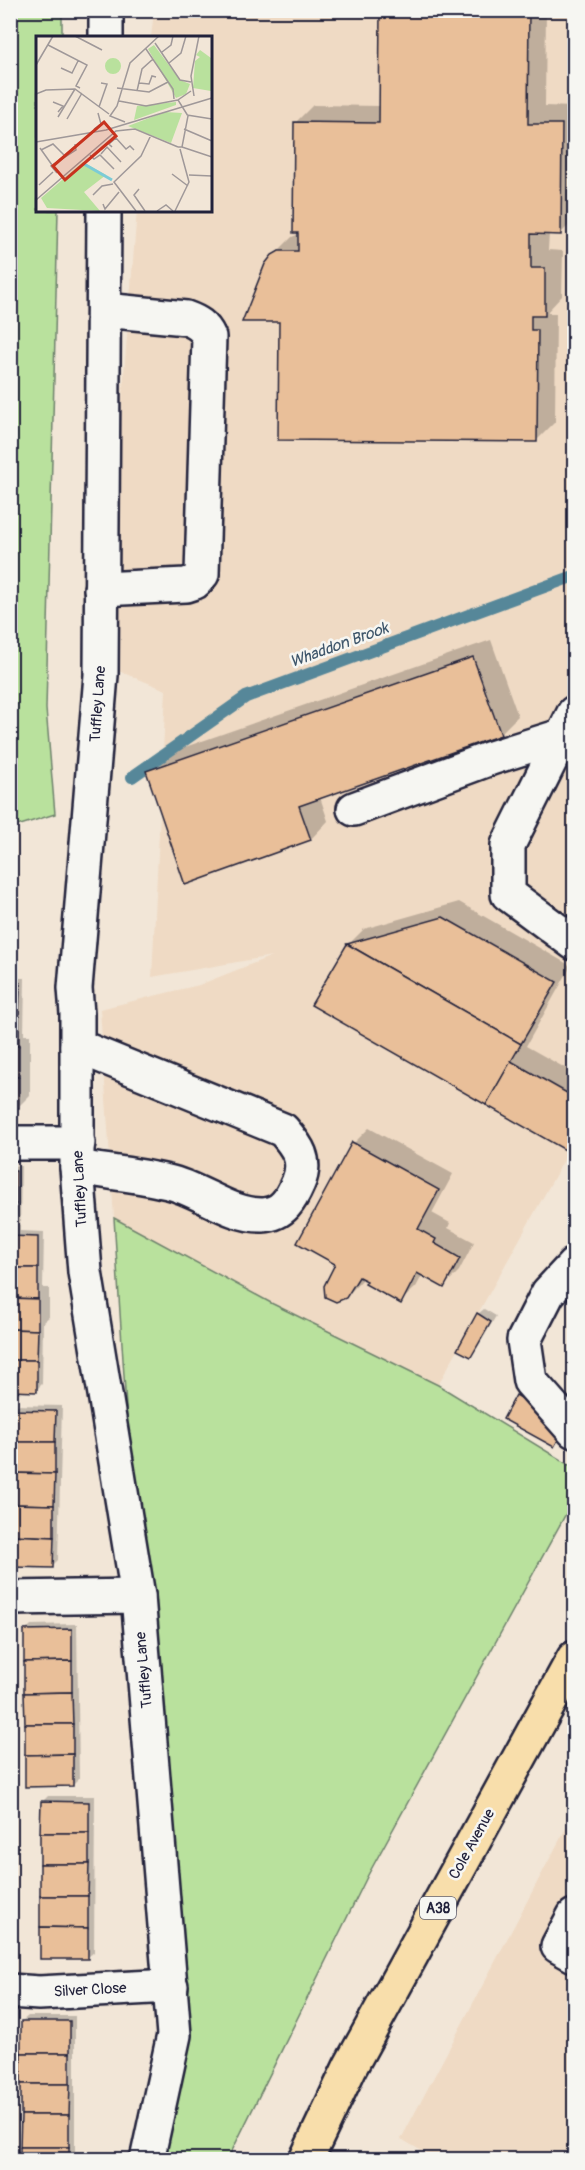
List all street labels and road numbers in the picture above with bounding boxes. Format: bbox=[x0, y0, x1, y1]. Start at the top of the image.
street label: Tuffley Lane bbox=[86, 664, 110, 743]
street label: Tuffley Lane bbox=[68, 1150, 91, 1228]
street label: Tuffley Lane bbox=[131, 1630, 157, 1709]
street label: Cole Avenue bbox=[445, 1805, 499, 1883]
road number: A38 bbox=[420, 1897, 456, 1919]
street label: Silver Close bbox=[53, 1979, 127, 2001]

